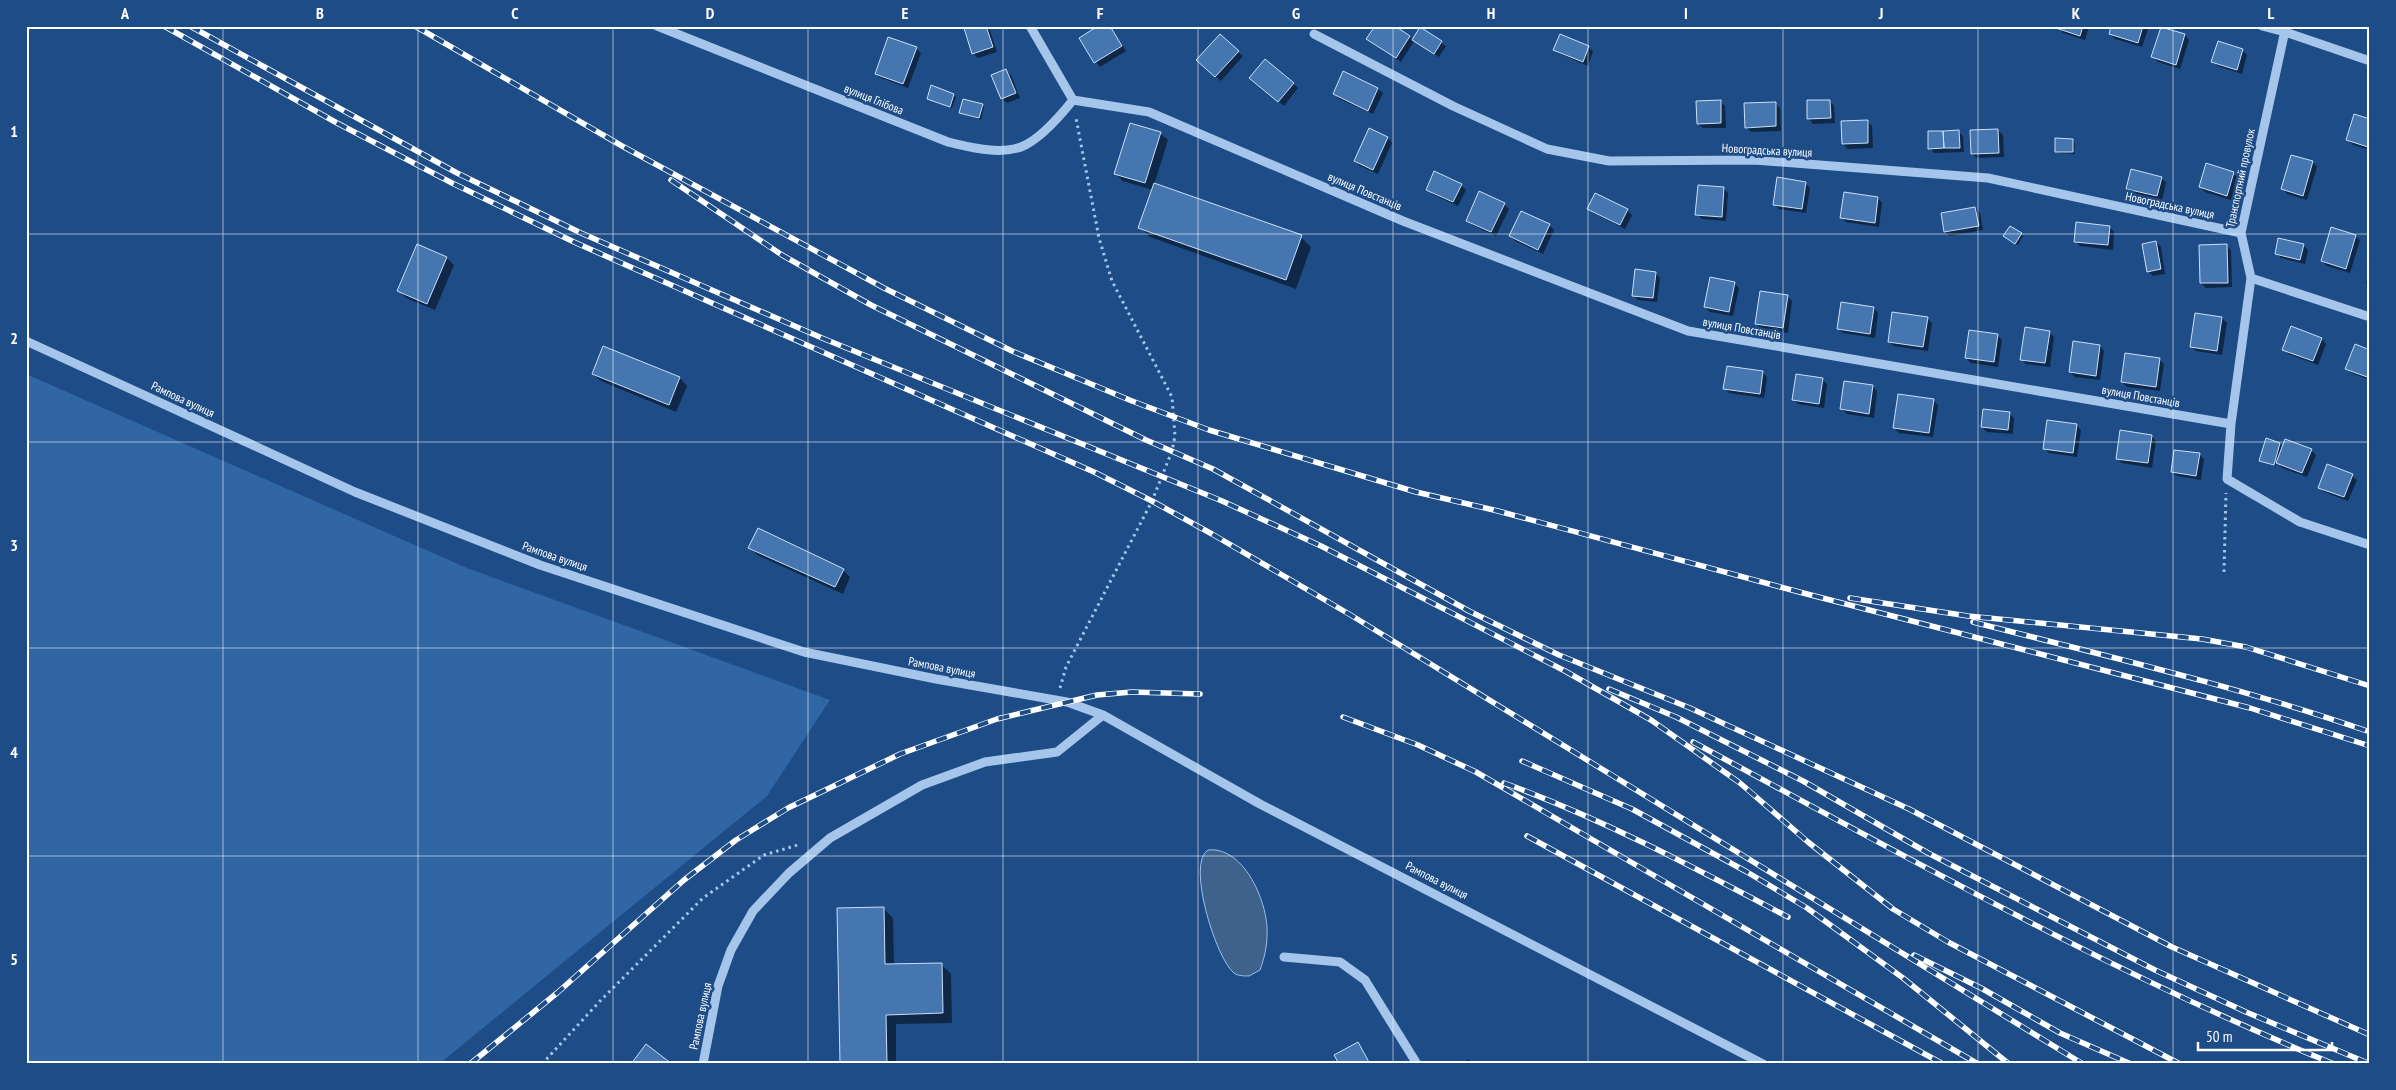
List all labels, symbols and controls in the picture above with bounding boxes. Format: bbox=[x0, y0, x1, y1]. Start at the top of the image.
text: A bbox=[120, 3, 130, 23]
text: B bbox=[316, 3, 324, 23]
text: C bbox=[511, 3, 519, 23]
text: D bbox=[706, 3, 715, 23]
text: E bbox=[902, 3, 909, 23]
text: F bbox=[1097, 3, 1104, 23]
text: G bbox=[1292, 3, 1300, 23]
text: H bbox=[1487, 3, 1495, 23]
text: I bbox=[1684, 3, 1688, 23]
text: J bbox=[1878, 3, 1883, 23]
text: K bbox=[2072, 3, 2081, 23]
text: L bbox=[2268, 3, 2275, 23]
street label: вулиця Глібова bbox=[842, 80, 906, 118]
text: 1 bbox=[10, 121, 18, 141]
street label: Транспортний провулок bbox=[2222, 127, 2258, 229]
street label: Новоградська вулиця bbox=[1721, 140, 1813, 160]
street label: вулиця Повстанців bbox=[1326, 169, 1404, 213]
street label: Новоградська вулиця bbox=[2124, 188, 2216, 222]
street label: вулиця Повстанців bbox=[1702, 314, 1782, 342]
text: 2 bbox=[10, 328, 18, 348]
street label: Рампова вулиця bbox=[149, 378, 217, 420]
street label: вулиця Повстанців bbox=[2101, 382, 2181, 410]
text: 3 bbox=[10, 535, 18, 555]
street label: Рампова вулиця bbox=[520, 538, 590, 574]
street label: Рампова вулиця bbox=[907, 653, 977, 681]
text: 4 bbox=[10, 742, 18, 762]
street label: Рампова вулиця bbox=[1403, 858, 1471, 902]
text: 5 bbox=[10, 949, 18, 969]
street label: Рампова вулиця bbox=[686, 981, 714, 1051]
scale bar bbox=[2198, 1020, 2332, 1052]
text: 50 m bbox=[2206, 1027, 2232, 1046]

